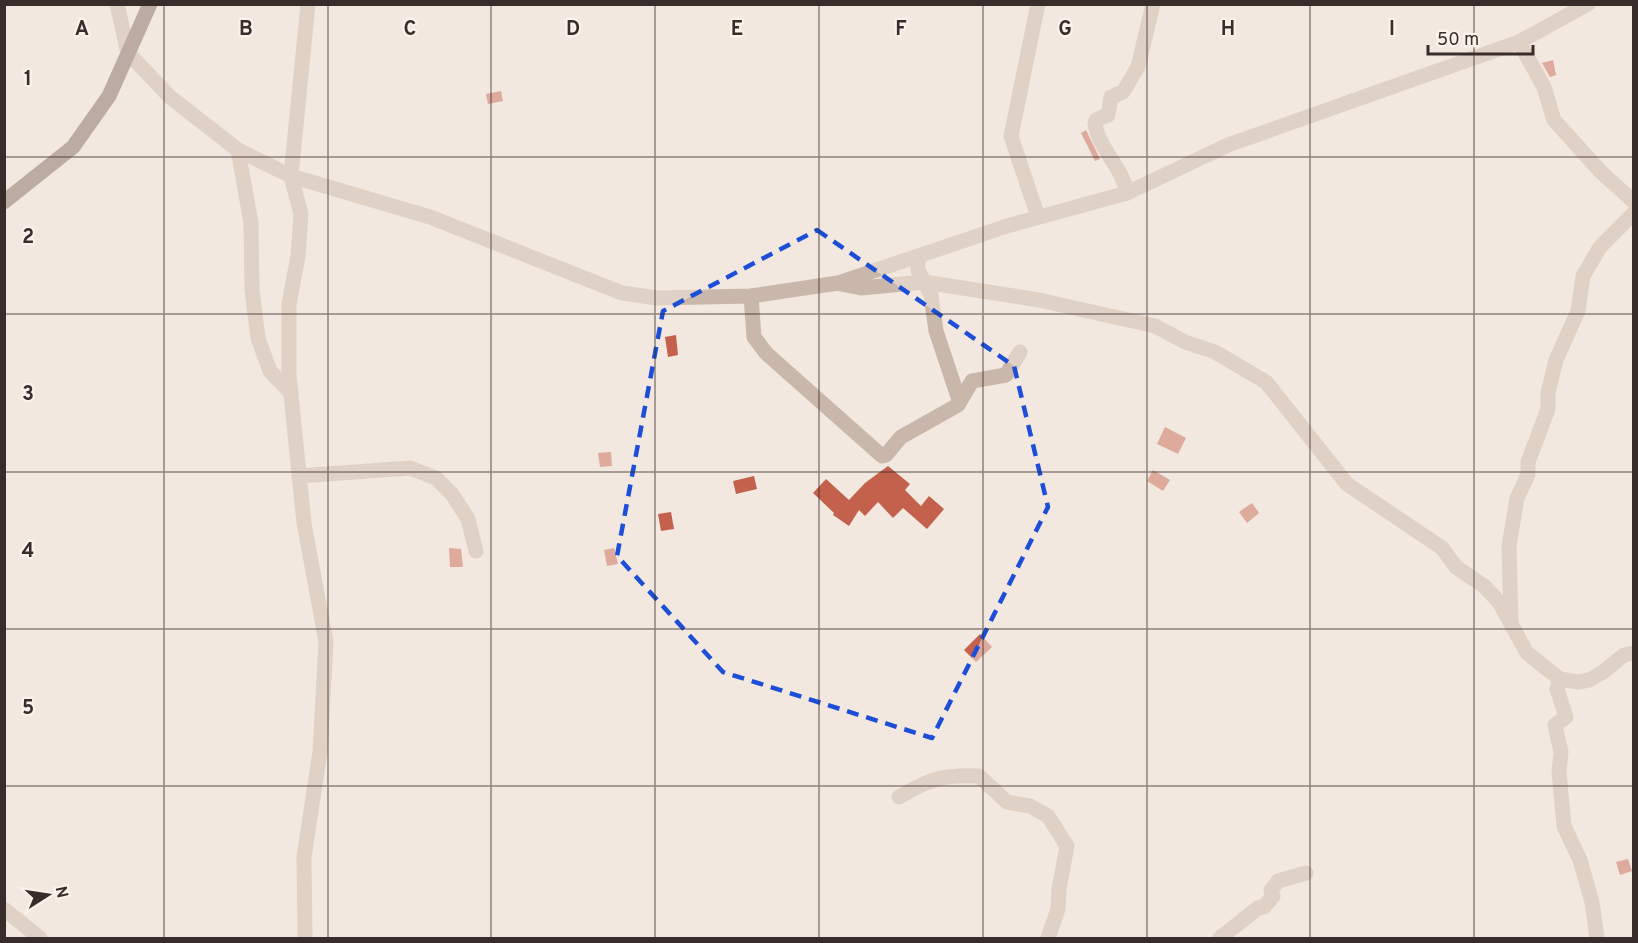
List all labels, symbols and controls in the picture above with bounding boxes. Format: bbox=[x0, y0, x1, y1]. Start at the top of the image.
text: A bbox=[75, 17, 89, 43]
text: B bbox=[239, 17, 253, 43]
text: C bbox=[404, 17, 416, 43]
text: D bbox=[566, 17, 580, 43]
text: E bbox=[731, 17, 743, 43]
text: F bbox=[895, 17, 907, 43]
text: G bbox=[1058, 17, 1072, 43]
text: H bbox=[1221, 17, 1235, 43]
text: I bbox=[1389, 17, 1395, 43]
scale bar bbox=[1428, 18, 1533, 56]
text: 50 m bbox=[1437, 29, 1479, 52]
text: 1 bbox=[24, 67, 32, 93]
text: 2 bbox=[22, 225, 34, 251]
text: 3 bbox=[22, 382, 34, 408]
text: 4 bbox=[22, 539, 34, 565]
text: 5 bbox=[22, 696, 34, 722]
north arrow bbox=[18, 865, 78, 925]
text: N bbox=[50, 885, 72, 900]

